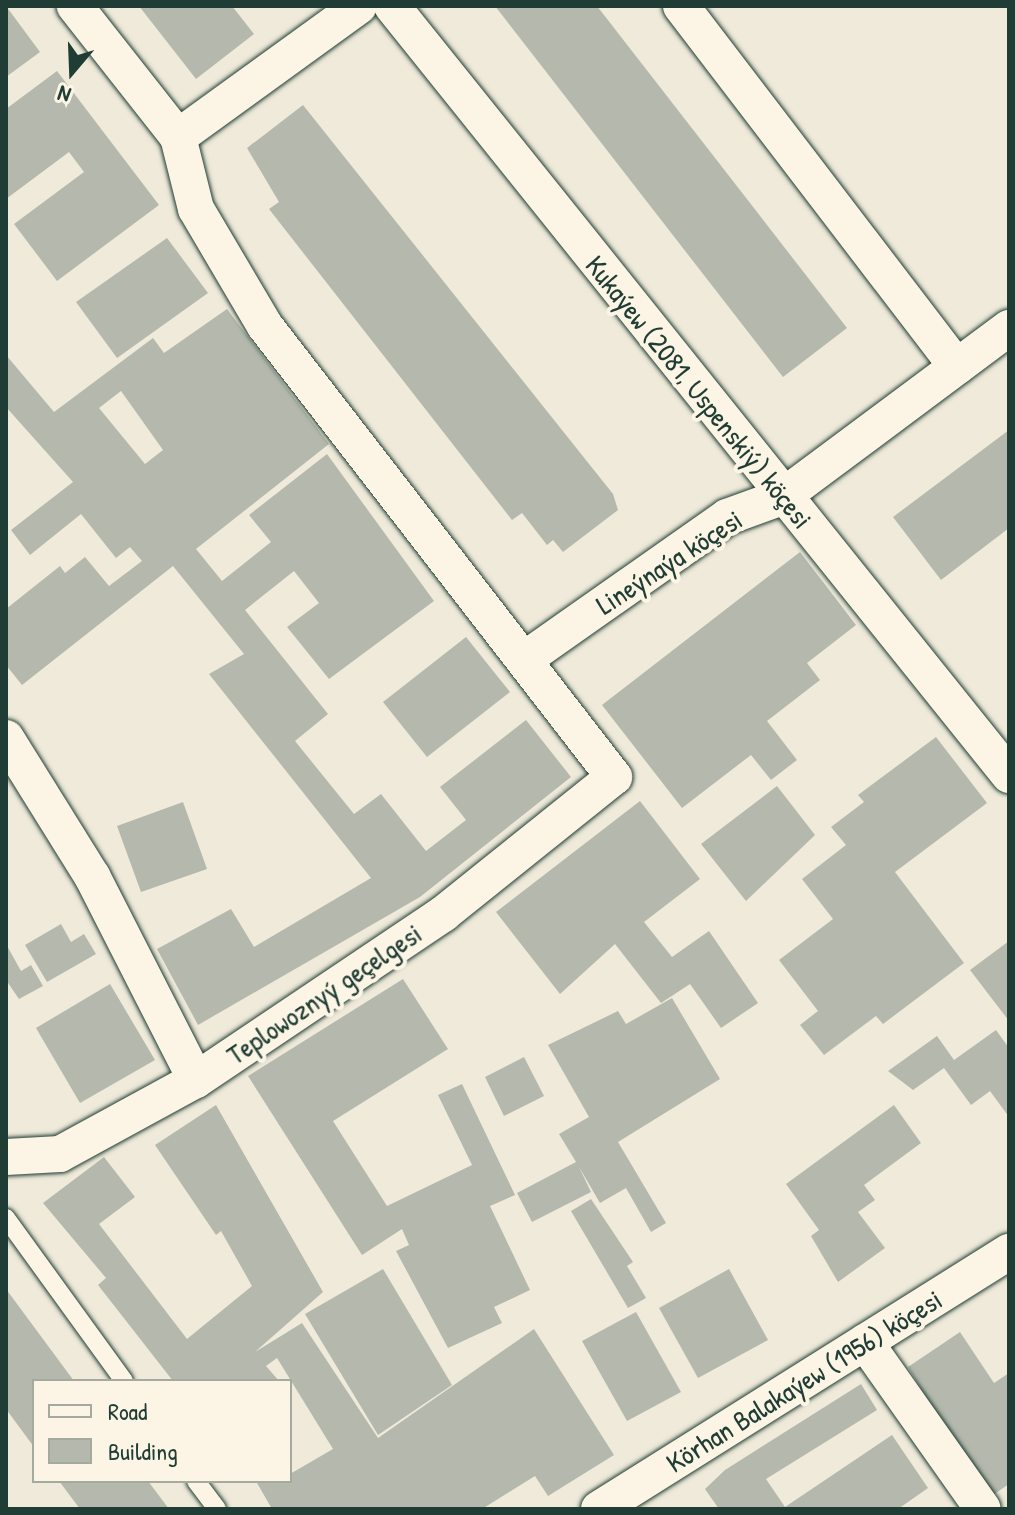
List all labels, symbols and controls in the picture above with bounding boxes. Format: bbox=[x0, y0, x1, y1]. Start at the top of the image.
north arrow bbox=[32, 32, 112, 112]
text: N bbox=[54, 79, 75, 111]
street label: Kukaýew (2081, Uspenskiý) köçesi bbox=[579, 249, 819, 535]
street label: Lineýnaýa köçesi bbox=[590, 502, 748, 622]
street label: Teplowoznyý geçelgesi bbox=[220, 916, 428, 1072]
street label: Körhan Balakaýew (1956) köçesi bbox=[660, 1282, 948, 1480]
legend bbox=[32, 1379, 292, 1483]
text: Road bbox=[108, 1395, 147, 1427]
text: Building bbox=[108, 1435, 178, 1467]

